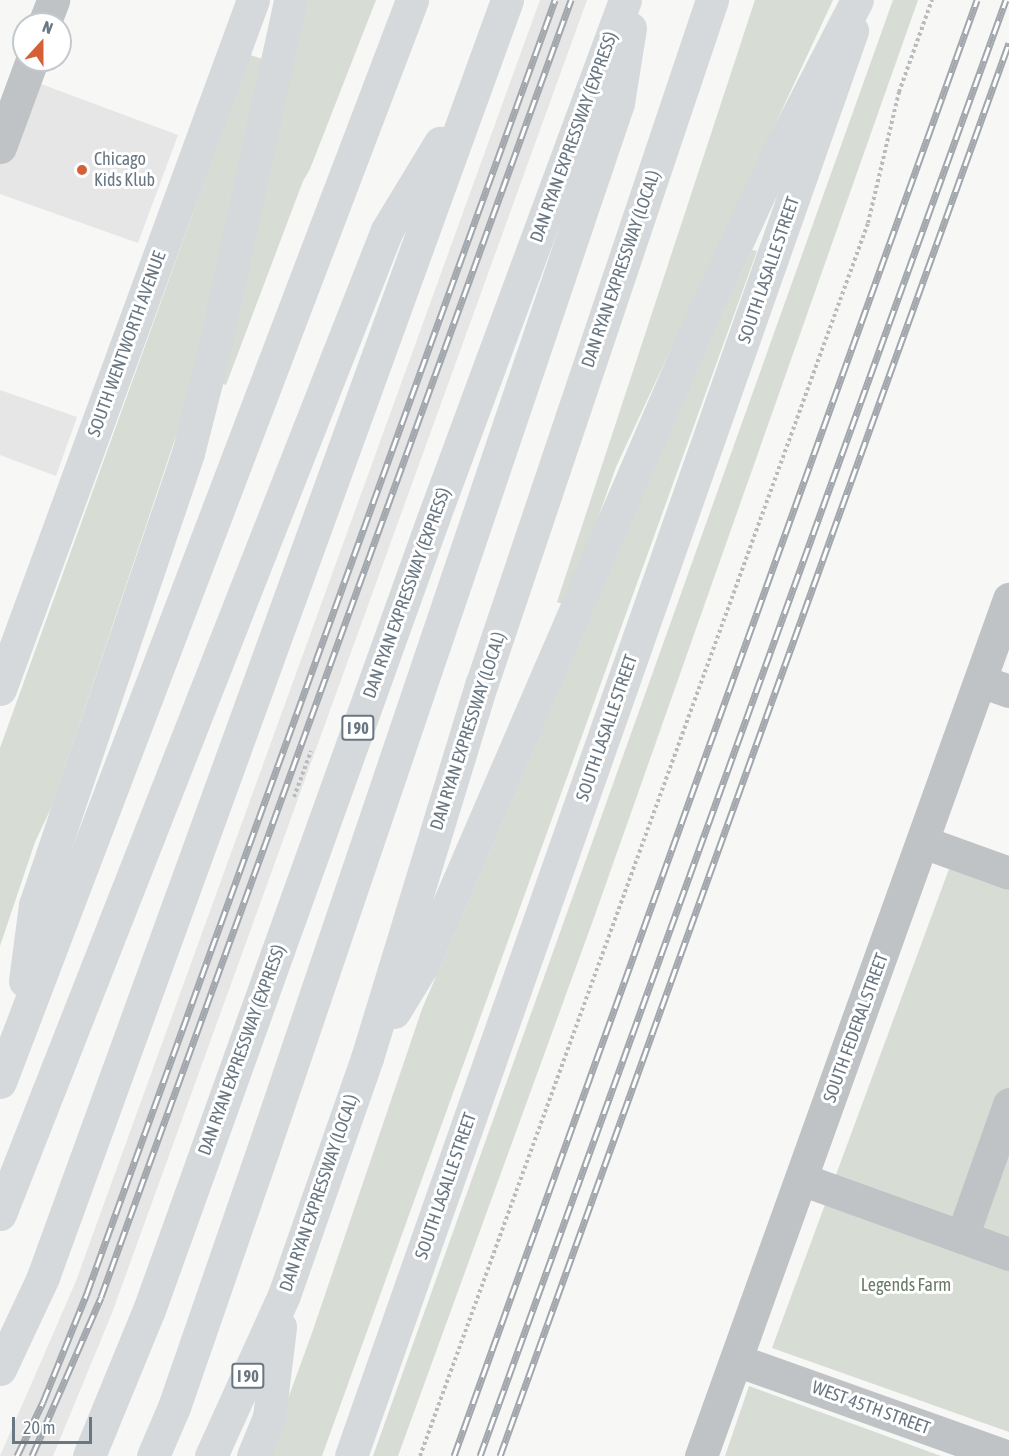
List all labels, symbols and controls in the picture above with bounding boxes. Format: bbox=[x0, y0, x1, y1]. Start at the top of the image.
north arrow bbox=[12, 12, 72, 72]
text: N bbox=[40, 17, 55, 37]
street label: DAN RYAN EXPRESSWAY (EXPRESS) bbox=[526, 29, 622, 245]
place label: Chicago Kids Klub bbox=[94, 149, 155, 192]
marker: Chicago Kids Klub bbox=[75, 163, 89, 177]
street label: DAN RYAN EXPRESSWAY (LOCAL) bbox=[577, 168, 665, 370]
street label: SOUTH LASALLE STREET bbox=[734, 194, 804, 346]
street label: SOUTH WENTWORTH AVENUE bbox=[83, 248, 171, 440]
street label: DAN RYAN EXPRESSWAY (EXPRESS) bbox=[359, 485, 455, 701]
street label: DAN RYAN EXPRESSWAY (LOCAL) bbox=[426, 629, 510, 833]
street label: SOUTH LASALLE STREET bbox=[572, 652, 642, 804]
road number: I 90 bbox=[340, 715, 376, 741]
street label: DAN RYAN EXPRESSWAY (EXPRESS) bbox=[194, 942, 290, 1158]
street label: SOUTH FEDERAL STREET bbox=[819, 950, 893, 1106]
street label: DAN RYAN EXPRESSWAY (LOCAL) bbox=[275, 1092, 363, 1294]
street label: SOUTH LASALLE STREET bbox=[411, 1110, 481, 1262]
park label: Legends Farm bbox=[861, 1274, 951, 1296]
road number: I 90 bbox=[230, 1363, 266, 1389]
street label: WEST 45TH STREET bbox=[809, 1377, 933, 1439]
scale bar bbox=[15, 1405, 94, 1443]
text: 20 m bbox=[23, 1417, 55, 1438]

